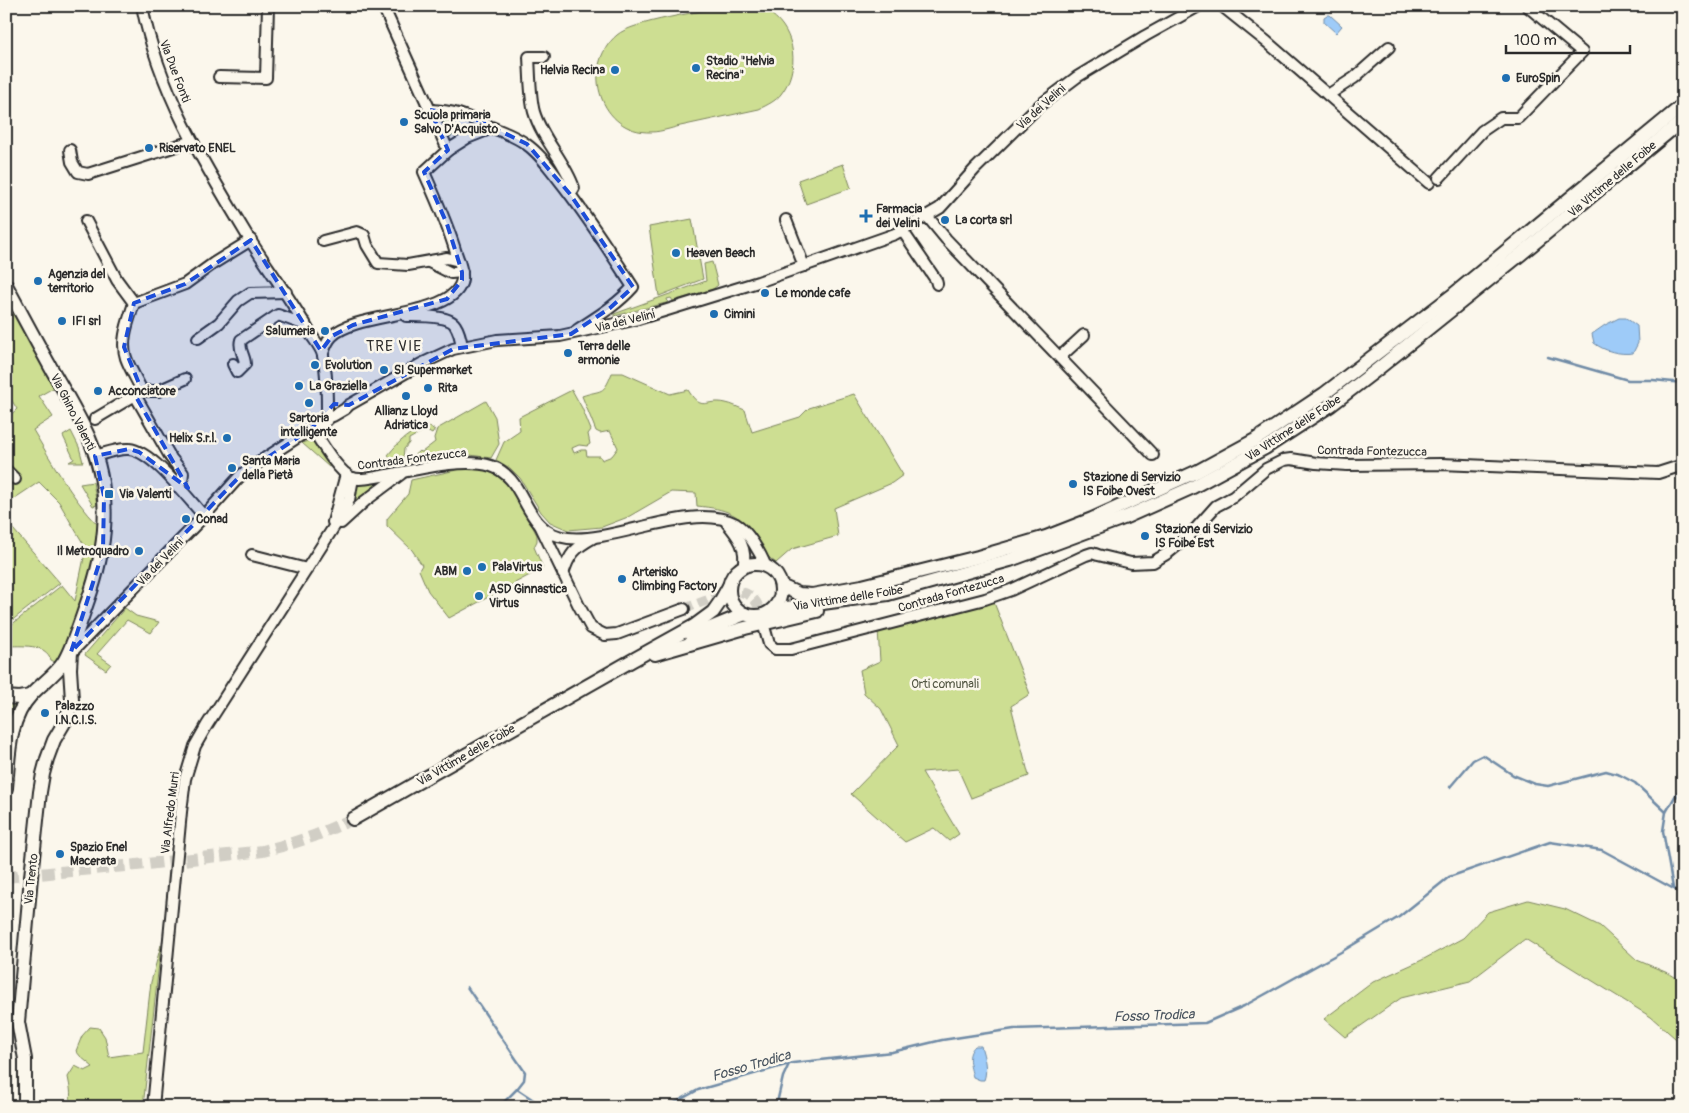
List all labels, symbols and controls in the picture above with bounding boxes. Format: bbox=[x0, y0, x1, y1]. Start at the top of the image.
scale bar bbox=[1506, 22, 1630, 54]
text: 100 m bbox=[1514, 31, 1557, 50]
street label: Via Due Fonti bbox=[156, 38, 193, 105]
place label: Stadio "Helvia Recina" bbox=[706, 54, 775, 83]
marker: Stadio "Helvia Recina" bbox=[690, 62, 702, 74]
place label: Helvia Recina bbox=[540, 63, 605, 78]
marker: Helvia Recina bbox=[609, 64, 621, 76]
place label: EuroSpin bbox=[1516, 71, 1560, 86]
marker: EuroSpin bbox=[1500, 72, 1512, 84]
street label: Via dei Velini bbox=[1014, 81, 1069, 133]
place label: Scuola primaria Salvo D'Acquisto bbox=[414, 108, 499, 137]
marker: Scuola primaria Salvo D'Acquisto bbox=[398, 116, 410, 128]
street label: Via Vittime delle Foibe bbox=[1565, 138, 1660, 221]
place label: Riservato ENEL bbox=[159, 141, 236, 156]
marker: Riservato ENEL bbox=[143, 142, 155, 154]
place label: Farmacia dei Velini bbox=[876, 202, 923, 231]
marker: Farmacia dei Velini bbox=[860, 210, 872, 222]
place label: La corta srl bbox=[955, 213, 1012, 228]
marker: La corta srl bbox=[939, 214, 951, 226]
place label: Heaven Beach bbox=[686, 246, 755, 261]
marker: Heaven Beach bbox=[670, 247, 682, 259]
place label: Agenzia del territorio bbox=[47, 267, 106, 296]
marker: Agenzia del territorio bbox=[32, 275, 44, 287]
place label: Le monde cafe bbox=[775, 286, 851, 301]
marker: Le monde cafe bbox=[759, 287, 771, 299]
street label: Via dei Velini bbox=[594, 307, 657, 336]
place label: Cimini bbox=[724, 307, 755, 322]
marker: Cimini bbox=[708, 308, 720, 320]
place label: IFI srl bbox=[72, 314, 101, 329]
marker: IFI srl bbox=[56, 315, 68, 327]
place label: Salumeria bbox=[265, 324, 315, 339]
marker: Salumeria bbox=[319, 325, 331, 337]
district label: TRE VIE bbox=[366, 337, 422, 356]
place label: Terra delle armonie bbox=[577, 339, 631, 368]
marker: Terra delle armonie bbox=[562, 347, 574, 359]
place label: Evolution bbox=[325, 358, 372, 373]
marker: Evolution bbox=[309, 359, 321, 371]
place label: SI Supermarket bbox=[394, 363, 473, 378]
marker: SI Supermarket bbox=[378, 364, 390, 376]
street label: Via Ghino Valenti bbox=[47, 371, 98, 453]
place label: La Graziella bbox=[309, 379, 368, 394]
marker: La Graziella bbox=[293, 380, 305, 392]
place label: Rita bbox=[438, 381, 458, 396]
marker: Rita bbox=[422, 382, 434, 394]
place label: Acconciatore bbox=[108, 384, 177, 399]
marker: Acconciatore bbox=[92, 385, 104, 397]
marker: Allianz Lloyd Adriatica bbox=[400, 390, 412, 402]
street label: Via Vittime delle Foibe bbox=[1243, 392, 1344, 465]
marker: Sartoria intelligente bbox=[303, 397, 315, 409]
place label: Allianz Lloyd Adriatica bbox=[374, 404, 438, 433]
place label: Sartoria intelligente bbox=[281, 411, 338, 440]
place label: Helix S.r.l. bbox=[169, 431, 217, 446]
marker: Helix S.r.l. bbox=[221, 432, 233, 444]
street label: Contrada Fontezucca bbox=[1317, 443, 1427, 460]
street label: Contrada Fontezucca bbox=[357, 445, 468, 474]
place label: Santa Maria della Pietà bbox=[242, 454, 301, 483]
marker: Santa Maria della Pietà bbox=[226, 462, 238, 474]
place label: Stazione di Servizio IS Foibe Ovest bbox=[1083, 470, 1181, 499]
marker: Stazione di Servizio IS Foibe Ovest bbox=[1067, 478, 1079, 490]
place label: Via Valenti bbox=[119, 487, 171, 502]
marker: Via Valenti bbox=[103, 488, 115, 500]
place label: Conad bbox=[196, 512, 228, 527]
marker: Conad bbox=[180, 513, 192, 525]
place label: Stazione di Servizio IS Foibe Est bbox=[1155, 522, 1253, 551]
marker: Stazione di Servizio IS Foibe Est bbox=[1139, 530, 1151, 542]
street label: Via dei Velini bbox=[134, 535, 187, 590]
place label: Il Metroquadro bbox=[57, 544, 130, 559]
marker: Il Metroquadro bbox=[133, 545, 145, 557]
place label: PalaVirtus bbox=[492, 560, 543, 575]
marker: PalaVirtus bbox=[476, 561, 488, 573]
place label: ABM bbox=[434, 564, 457, 579]
marker: ABM bbox=[461, 565, 473, 577]
place label: Arterisko Climbing Factory bbox=[632, 565, 718, 594]
street label: Contrada Fontezucca bbox=[896, 571, 1006, 616]
marker: Arterisko Climbing Factory bbox=[616, 573, 628, 585]
place label: ASD Ginnastica Virtus bbox=[489, 582, 567, 611]
street label: Via Vittime delle Foibe bbox=[792, 582, 904, 615]
marker: ASD Ginnastica Virtus bbox=[473, 590, 485, 602]
park label: Orti comunali bbox=[911, 677, 979, 692]
place label: Palazzo I.N.C.I.S. bbox=[55, 699, 97, 728]
marker: Palazzo I.N.C.I.S. bbox=[39, 707, 51, 719]
street label: Via Vittime delle Foibe bbox=[415, 721, 518, 790]
street label: Via Alfredo Murri bbox=[158, 771, 183, 855]
place label: Spazio Enel Macerata bbox=[70, 840, 128, 869]
marker: Spazio Enel Macerata bbox=[54, 848, 66, 860]
street label: Via Trento bbox=[21, 852, 42, 905]
water label: Fosso Trodica bbox=[1113, 1006, 1196, 1025]
water label: Fosso Trodica bbox=[710, 1046, 794, 1085]

